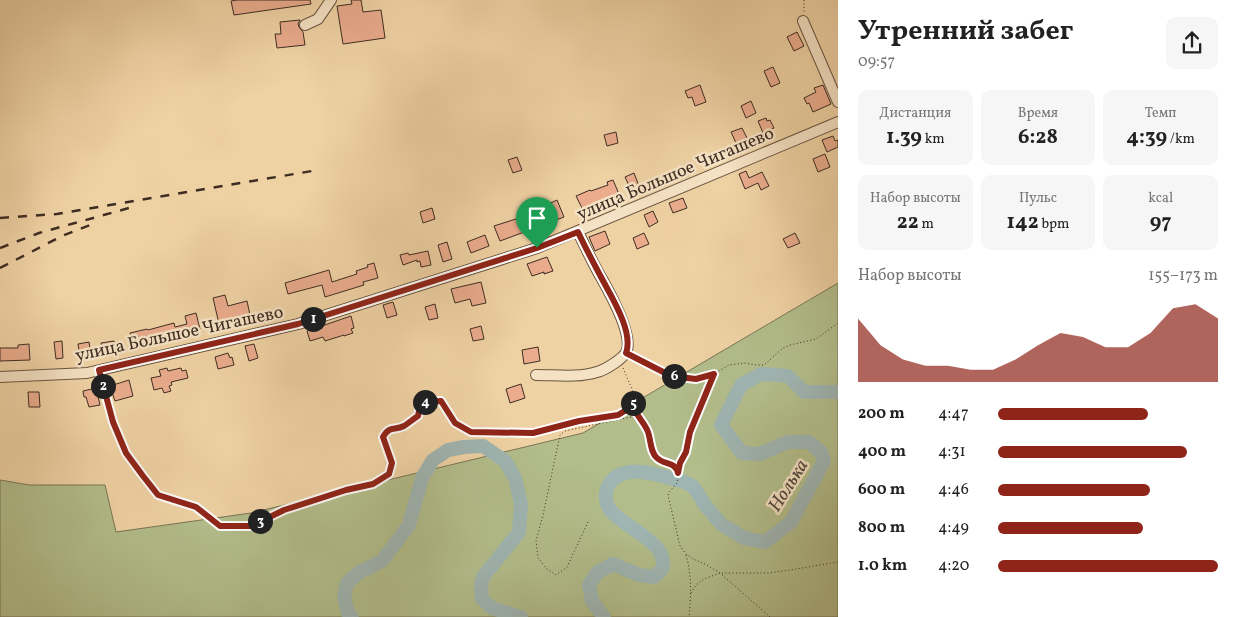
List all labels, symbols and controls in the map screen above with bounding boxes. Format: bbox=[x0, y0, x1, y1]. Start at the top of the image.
text: Утренний забег bbox=[858, 12, 1073, 51]
button: share bbox=[1166, 17, 1218, 69]
text: 09:57 bbox=[858, 51, 895, 73]
text: Дистанция bbox=[879, 104, 951, 123]
text: Время bbox=[1018, 104, 1058, 123]
text: Темп bbox=[1145, 104, 1176, 123]
street label: улица Большое Чигашево bbox=[573, 121, 778, 227]
text: 1.39 bbox=[886, 123, 922, 152]
text: 6:28 bbox=[1018, 123, 1058, 152]
text: 4:39 bbox=[1126, 123, 1167, 152]
text: km bbox=[922, 130, 945, 149]
text: /km bbox=[1167, 130, 1195, 149]
text: Набор высоты bbox=[870, 189, 961, 208]
text: Пульс bbox=[1019, 189, 1057, 208]
text: kcal bbox=[1148, 189, 1173, 208]
pin bbox=[516, 197, 558, 248]
icon: arrive bbox=[523, 204, 551, 232]
text: 22 bbox=[897, 208, 919, 237]
text: 142 bbox=[1007, 208, 1039, 237]
text: 97 bbox=[1150, 208, 1171, 237]
text: m bbox=[919, 215, 934, 234]
text: bpm bbox=[1039, 215, 1069, 234]
text: Набор высоты bbox=[858, 265, 962, 287]
text: 155–173 m bbox=[1148, 265, 1218, 287]
street label: улица Большое Чигашево bbox=[73, 300, 286, 369]
pin: 1 bbox=[300, 306, 326, 332]
text: 1 bbox=[311, 310, 316, 329]
pin: 6 bbox=[662, 364, 686, 388]
text: 6 bbox=[671, 367, 678, 386]
pin: 2 bbox=[90, 374, 116, 398]
text: 2 bbox=[100, 377, 107, 396]
pin: 4 bbox=[412, 390, 438, 414]
pin: 5 bbox=[620, 390, 646, 416]
text: 4 bbox=[421, 393, 430, 412]
text: 5 bbox=[630, 394, 637, 413]
text: 200 m bbox=[858, 403, 905, 425]
text: 4:47 bbox=[938, 403, 969, 425]
text: 400 m bbox=[858, 441, 906, 463]
text: 4:31 bbox=[938, 441, 966, 463]
water label: Нолька bbox=[762, 455, 815, 517]
text: 600 m bbox=[858, 479, 905, 501]
text: 4:46 bbox=[938, 479, 969, 501]
pin: 3 bbox=[248, 508, 272, 534]
text: 3 bbox=[257, 512, 264, 531]
text: 800 m bbox=[858, 517, 905, 539]
text: 4:49 bbox=[938, 517, 969, 539]
text: 1.0 km bbox=[858, 555, 907, 577]
text: 4:20 bbox=[938, 555, 969, 577]

